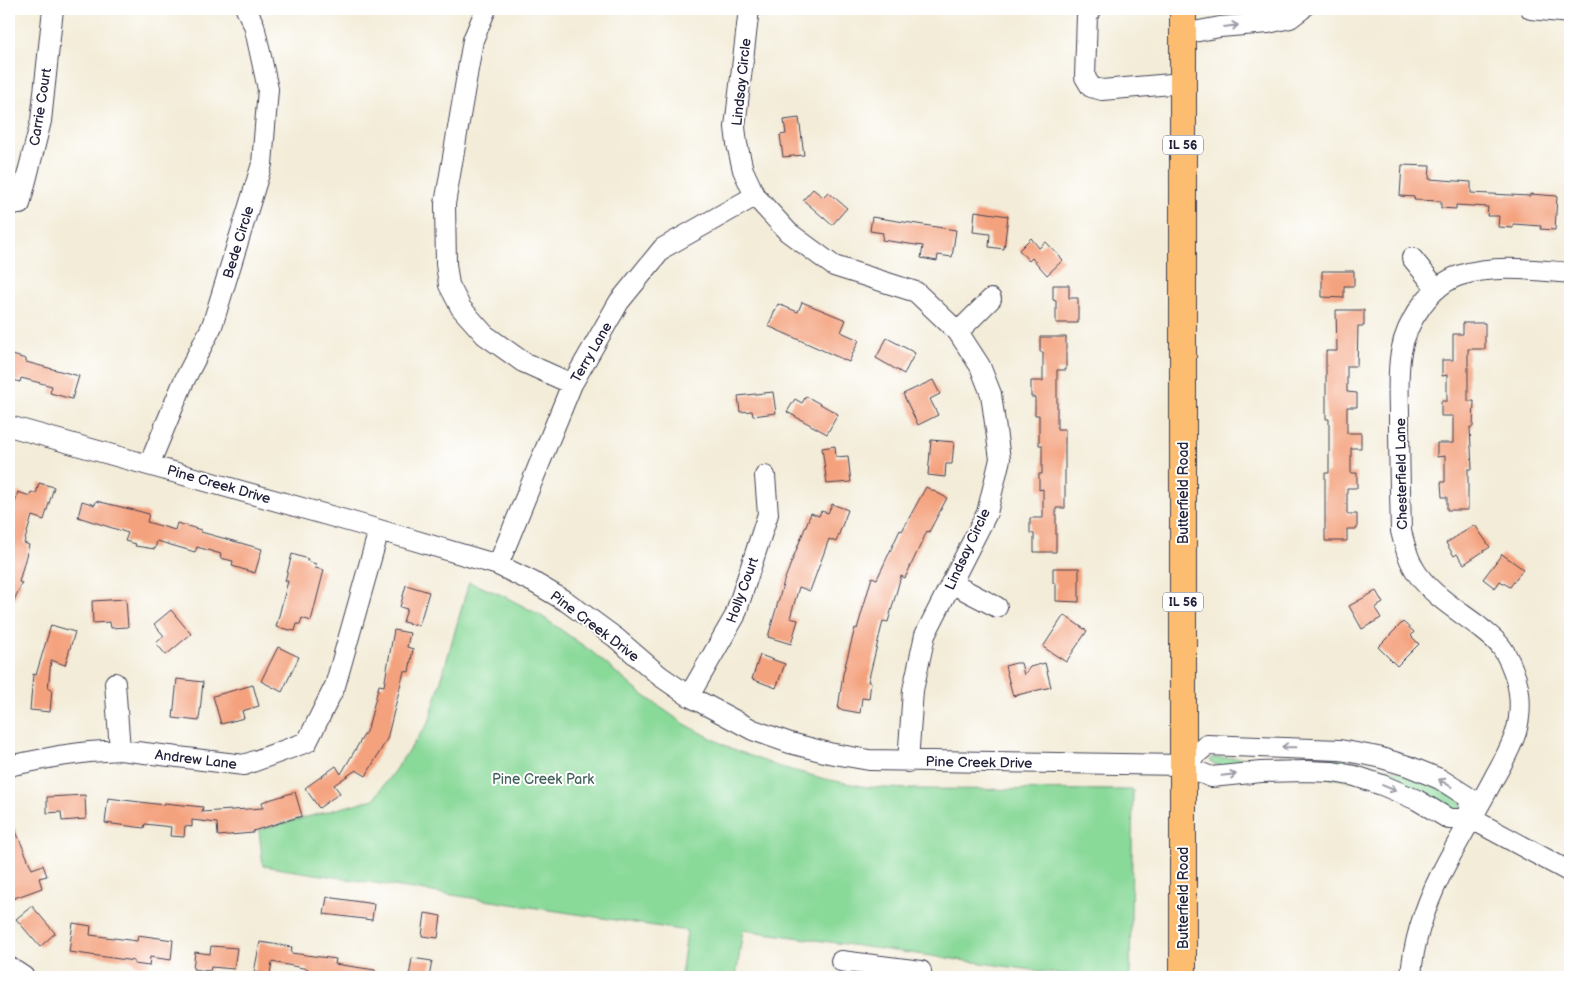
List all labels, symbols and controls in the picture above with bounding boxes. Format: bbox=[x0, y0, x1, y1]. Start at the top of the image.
one-way arrow bbox=[1223, 21, 1239, 31]
street label: Lindsay Circle bbox=[728, 37, 755, 127]
street label: Carrie Court bbox=[26, 66, 55, 147]
road number: IL 56 bbox=[1163, 136, 1203, 154]
street label: Bede Circle bbox=[219, 204, 258, 280]
street label: Terry Lane bbox=[567, 319, 616, 386]
street label: Chesterfield Lane bbox=[1392, 418, 1411, 530]
street label: Butterfield Road bbox=[1175, 442, 1192, 544]
street label: Pine Creek Drive bbox=[165, 462, 273, 507]
street label: Lindsay Circle bbox=[941, 506, 994, 593]
street label: Holly Court bbox=[723, 554, 762, 625]
street label: Pine Creek Drive bbox=[547, 587, 643, 665]
road number: IL 56 bbox=[1163, 592, 1203, 612]
one-way arrow bbox=[1281, 742, 1297, 752]
street label: Andrew Lane bbox=[154, 746, 238, 773]
street label: Pine Creek Drive bbox=[925, 753, 1033, 772]
park label: Pine Creek Park bbox=[492, 771, 594, 788]
one-way arrow bbox=[1221, 771, 1237, 780]
one-way arrow bbox=[1439, 777, 1453, 787]
one-way arrow bbox=[1381, 784, 1396, 794]
street label: Butterfield Road bbox=[1175, 847, 1192, 949]

